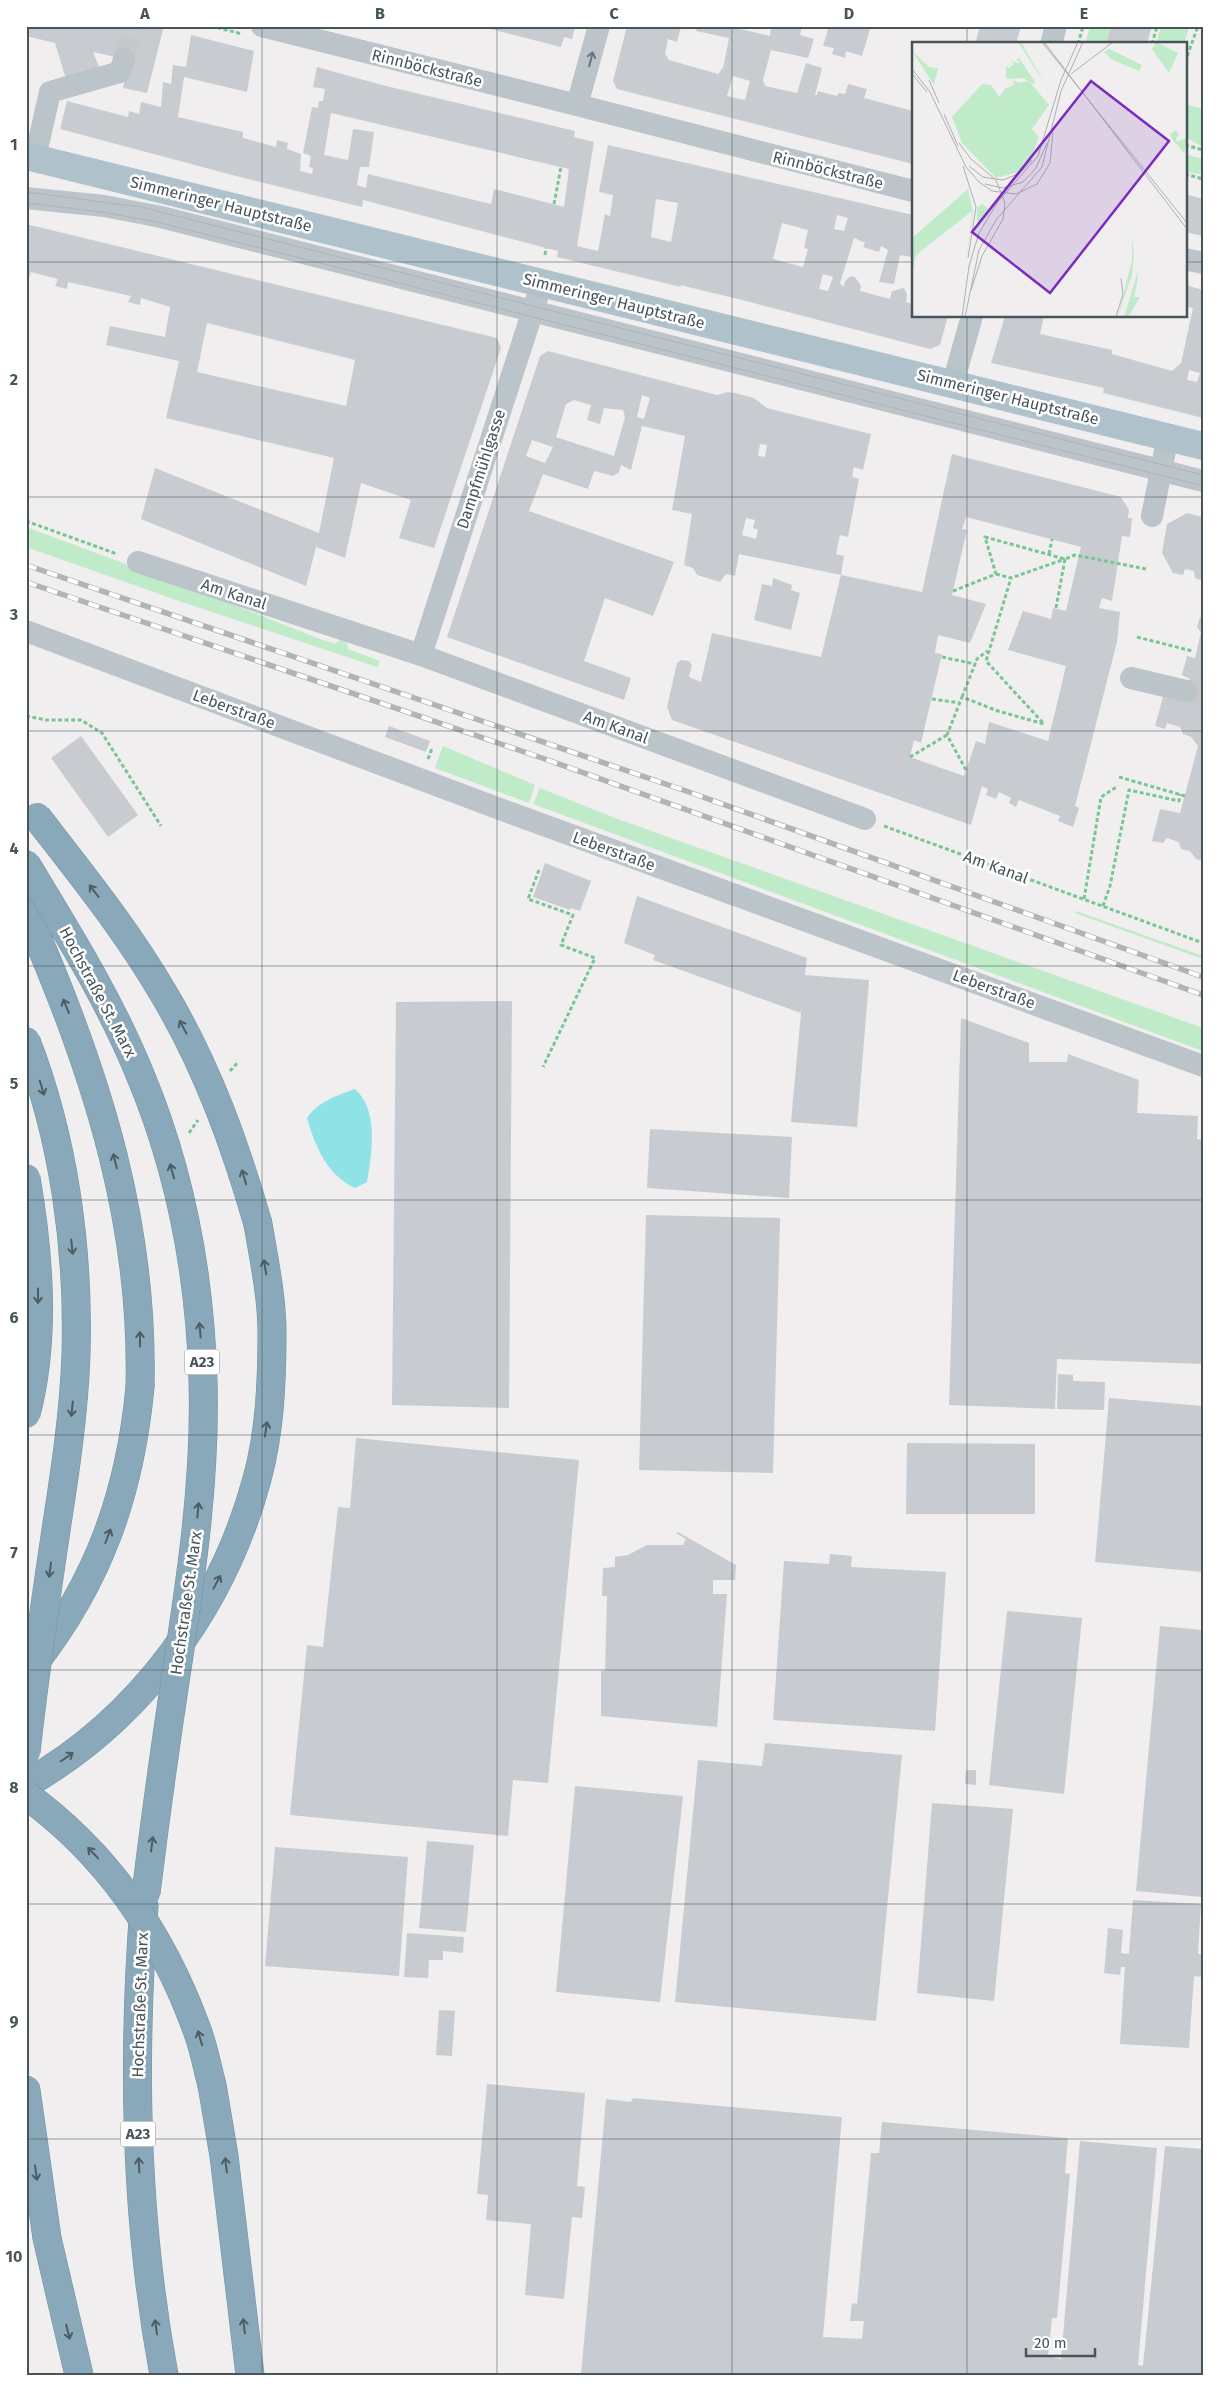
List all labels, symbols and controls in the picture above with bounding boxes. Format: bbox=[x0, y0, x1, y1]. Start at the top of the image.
text: A bbox=[139, 4, 150, 23]
text: B bbox=[375, 4, 385, 23]
text: C bbox=[609, 4, 619, 23]
text: D bbox=[844, 4, 854, 23]
text: E bbox=[1080, 4, 1088, 23]
inset map bbox=[912, 42, 1186, 318]
street label: Rinnböckstraße bbox=[370, 45, 484, 91]
one-way arrow bbox=[586, 51, 596, 67]
text: 1 bbox=[10, 135, 18, 154]
street label: Rinnböckstraße bbox=[771, 147, 885, 193]
street label: Simmeringer Hauptstraße bbox=[128, 172, 314, 236]
street label: Simmeringer Hauptstraße bbox=[521, 269, 707, 333]
street label: Simmeringer Hauptstraße bbox=[915, 365, 1101, 429]
text: 2 bbox=[10, 370, 18, 389]
street label: Dampfmühlgasse bbox=[453, 407, 509, 531]
street label: Am Kanal bbox=[199, 574, 269, 614]
text: 3 bbox=[9, 605, 18, 624]
street label: Leberstraße bbox=[190, 685, 278, 733]
street label: Am Kanal bbox=[581, 706, 651, 748]
street label: Leberstraße bbox=[570, 827, 658, 875]
text: 4 bbox=[9, 839, 19, 858]
street label: Am Kanal bbox=[961, 846, 1031, 888]
one-way arrow bbox=[89, 885, 100, 898]
street label: Hochstraße St. Marx bbox=[56, 924, 141, 1061]
street label: Leberstraße bbox=[950, 965, 1038, 1013]
one-way arrow bbox=[60, 999, 70, 1014]
one-way arrow bbox=[177, 1021, 187, 1035]
text: 5 bbox=[10, 1074, 19, 1093]
one-way arrow bbox=[37, 1079, 47, 1095]
one-way arrow bbox=[110, 1153, 119, 1169]
one-way arrow bbox=[167, 1163, 177, 1179]
one-way arrow bbox=[239, 1170, 249, 1186]
one-way arrow bbox=[67, 1239, 77, 1255]
one-way arrow bbox=[259, 1259, 269, 1275]
one-way arrow bbox=[33, 1288, 43, 1304]
text: 6 bbox=[9, 1308, 19, 1327]
one-way arrow bbox=[195, 1323, 205, 1339]
one-way arrow bbox=[136, 1331, 145, 1347]
road number: A23 bbox=[184, 1350, 220, 1374]
one-way arrow bbox=[67, 1401, 77, 1417]
one-way arrow bbox=[262, 1421, 272, 1437]
one-way arrow bbox=[193, 1502, 202, 1518]
one-way arrow bbox=[104, 1528, 113, 1544]
street label: Hochstraße St. Marx bbox=[167, 1530, 206, 1676]
text: 7 bbox=[10, 1543, 18, 1562]
one-way arrow bbox=[45, 1562, 55, 1578]
one-way arrow bbox=[212, 1576, 222, 1590]
one-way arrow bbox=[60, 1752, 73, 1763]
text: 8 bbox=[9, 1778, 19, 1797]
one-way arrow bbox=[147, 1837, 157, 1853]
one-way arrow bbox=[87, 1847, 99, 1860]
street label: Hochstraße St. Marx bbox=[128, 1932, 152, 2078]
text: 9 bbox=[10, 2012, 19, 2031]
one-way arrow bbox=[194, 2031, 204, 2047]
road number: A23 bbox=[120, 2122, 156, 2146]
one-way arrow bbox=[135, 2157, 144, 2173]
one-way arrow bbox=[221, 2157, 231, 2173]
one-way arrow bbox=[32, 2164, 42, 2180]
text: 10 bbox=[6, 2247, 22, 2266]
one-way arrow bbox=[151, 2319, 161, 2335]
one-way arrow bbox=[239, 2319, 249, 2335]
one-way arrow bbox=[64, 2324, 73, 2340]
scale bar bbox=[1026, 2326, 1095, 2358]
text: 20 m bbox=[1034, 2334, 1067, 2352]

